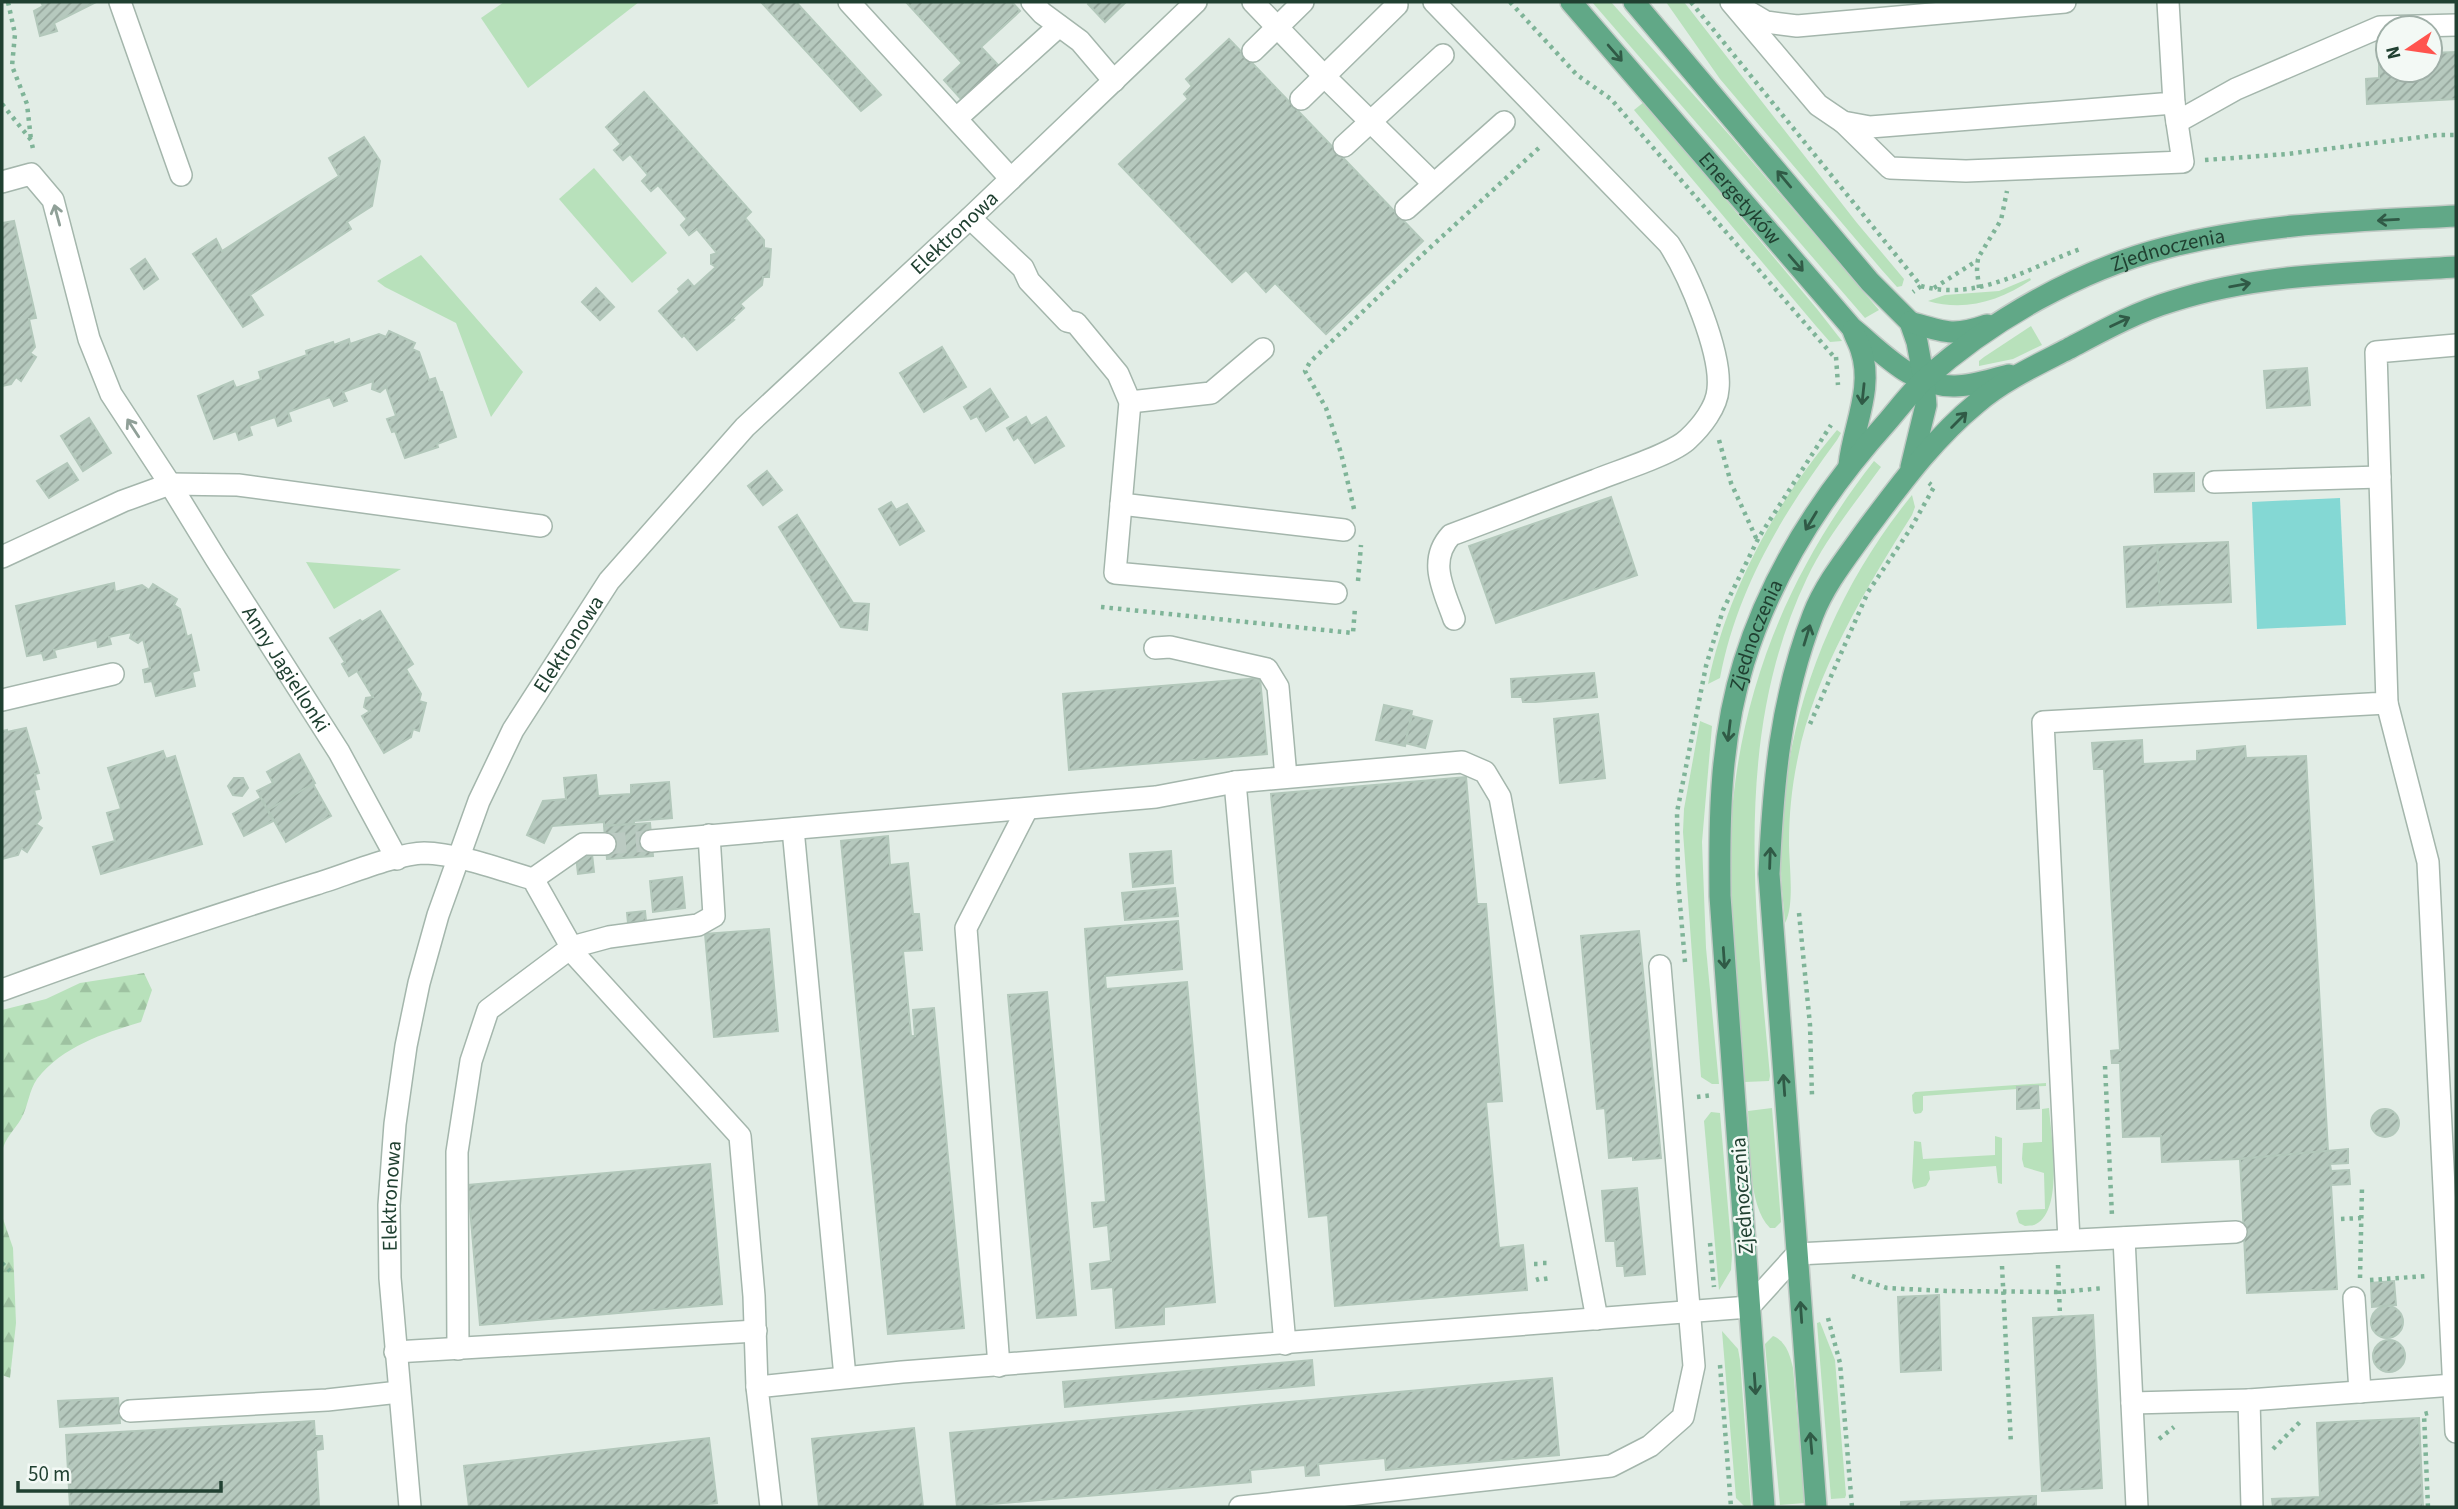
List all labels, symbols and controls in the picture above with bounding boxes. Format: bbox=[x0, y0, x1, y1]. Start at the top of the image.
north arrow bbox=[2374, 14, 2444, 84]
text: N bbox=[2379, 43, 2408, 62]
one-way arrow bbox=[1607, 44, 1623, 62]
street label: Energetyków bbox=[1692, 145, 1789, 251]
one-way arrow bbox=[1776, 170, 1792, 188]
street label: Elektronowa bbox=[904, 184, 1005, 281]
one-way arrow bbox=[50, 204, 63, 227]
one-way arrow bbox=[2377, 213, 2400, 226]
street label: Zjednoczenia bbox=[2106, 220, 2227, 279]
one-way arrow bbox=[1788, 253, 1804, 271]
one-way arrow bbox=[2228, 278, 2251, 291]
one-way arrow bbox=[2109, 315, 2130, 328]
one-way arrow bbox=[1856, 382, 1869, 405]
one-way arrow bbox=[1951, 412, 1968, 429]
one-way arrow bbox=[125, 418, 139, 438]
one-way arrow bbox=[1803, 510, 1817, 530]
street label: Zjednoczenia bbox=[1722, 574, 1790, 694]
street label: Elektronowa bbox=[526, 589, 611, 699]
street label: Anny Jagiellonki bbox=[235, 600, 338, 738]
one-way arrow bbox=[1802, 624, 1815, 646]
one-way arrow bbox=[1722, 719, 1735, 742]
one-way arrow bbox=[1763, 847, 1776, 870]
one-way arrow bbox=[1718, 946, 1731, 969]
one-way arrow bbox=[1777, 1074, 1790, 1097]
street label: Zjednoczenia bbox=[1723, 1136, 1761, 1256]
street label: Elektronowa bbox=[374, 1140, 409, 1251]
one-way arrow bbox=[1794, 1301, 1807, 1323]
one-way arrow bbox=[1749, 1372, 1762, 1395]
one-way arrow bbox=[1804, 1433, 1817, 1455]
scale bar bbox=[18, 1450, 220, 1494]
text: 50 m bbox=[28, 1459, 70, 1489]

